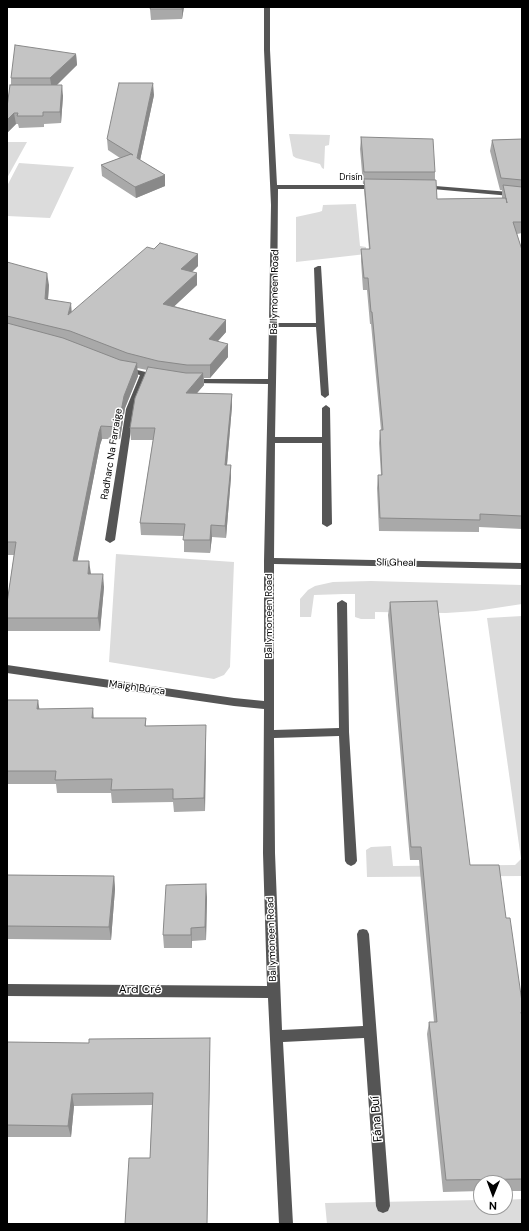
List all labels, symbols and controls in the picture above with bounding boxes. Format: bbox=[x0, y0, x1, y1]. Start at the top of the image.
street label: Drisín bbox=[339, 173, 363, 183]
street label: Ballymoneen Road bbox=[268, 249, 282, 335]
street label: Radharc Na Farraige bbox=[99, 407, 125, 501]
street label: Slí Gheal bbox=[376, 557, 416, 569]
street label: Ballymoneen Road bbox=[263, 573, 275, 659]
street label: Maigh Búrca bbox=[108, 678, 166, 698]
street label: Ballymoneen Road bbox=[265, 896, 279, 982]
street label: Ard Cré bbox=[119, 983, 161, 997]
street label: Fána Buí bbox=[368, 1096, 386, 1142]
north arrow bbox=[473, 1175, 513, 1215]
text: N bbox=[489, 1199, 497, 1213]

